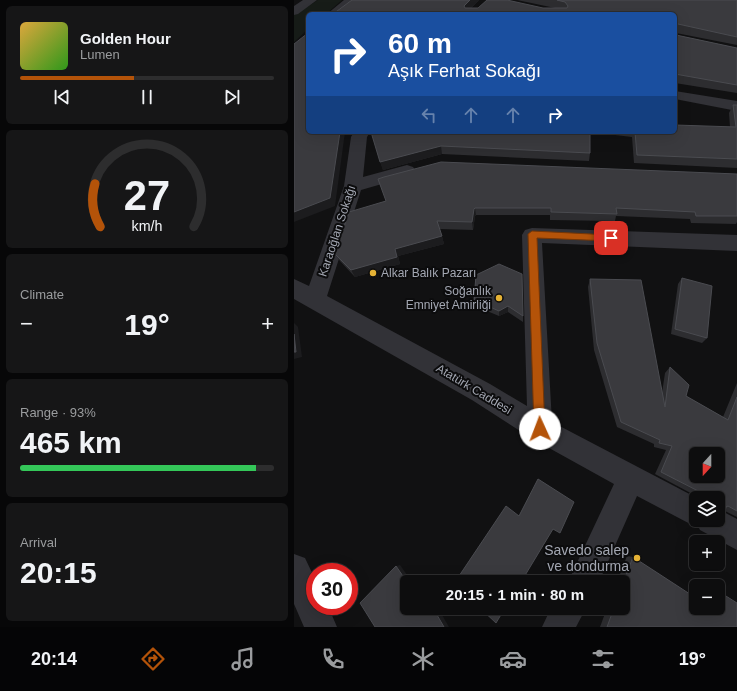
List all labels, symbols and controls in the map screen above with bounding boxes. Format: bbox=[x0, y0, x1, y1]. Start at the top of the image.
icon: right bbox=[322, 28, 374, 80]
text: 60 m bbox=[388, 28, 452, 59]
text: Golden Hour bbox=[80, 30, 171, 47]
text: Lumen bbox=[80, 47, 120, 62]
text: Aşık Ferhat Sokağı bbox=[388, 61, 541, 81]
icon: previous bbox=[51, 86, 73, 108]
icon: pause bbox=[136, 86, 158, 108]
icon: next bbox=[221, 86, 243, 108]
icon: left bbox=[418, 104, 440, 126]
icon: ahead bbox=[460, 104, 482, 126]
icon: ahead bbox=[502, 104, 524, 126]
icon: right bbox=[544, 104, 566, 126]
text: 27 bbox=[124, 172, 170, 219]
street label: Karaoğlan Sokağı bbox=[316, 183, 358, 279]
text: km/h bbox=[132, 218, 163, 234]
pin bbox=[594, 221, 628, 255]
icon: arrive bbox=[600, 227, 622, 249]
place label: Alkar Balık Pazarı bbox=[381, 266, 476, 280]
marker: Alkar Balık Pazarı bbox=[368, 268, 378, 278]
place label: Soğanlık Emniyet Amirliği bbox=[406, 284, 492, 312]
text: Climate bbox=[20, 287, 64, 302]
marker: Soğanlık Emniyet Amirliği bbox=[494, 293, 504, 303]
text: 19° bbox=[124, 308, 170, 341]
text: − bbox=[20, 311, 33, 336]
text: + bbox=[261, 311, 274, 336]
street label: Atatürk Caddesi bbox=[434, 361, 514, 417]
text: Range · 93% bbox=[20, 405, 96, 420]
position arrow bbox=[519, 408, 561, 450]
text: 465 km bbox=[20, 426, 122, 459]
north arrow bbox=[689, 447, 725, 483]
map controls bbox=[689, 447, 725, 615]
button: layers bbox=[689, 491, 725, 527]
text: Arrival bbox=[20, 535, 57, 550]
button: + bbox=[689, 535, 725, 571]
place label: Savedo salep ve dondurma bbox=[544, 542, 629, 574]
marker: Savedo salep ve dondurma bbox=[632, 553, 642, 563]
text: 20:15 bbox=[20, 556, 97, 589]
speed limit sign: 30 bbox=[306, 563, 358, 615]
button: − bbox=[689, 579, 725, 615]
text: 20:15 · 1 min · 80 m bbox=[446, 586, 584, 603]
icon: directions bbox=[139, 645, 167, 673]
icon: music bbox=[229, 645, 257, 673]
icon: phone bbox=[319, 645, 347, 673]
icon: climate bbox=[409, 645, 437, 673]
icon: car bbox=[499, 645, 527, 673]
icon: filters bbox=[589, 645, 617, 673]
text: 20:14 bbox=[31, 649, 77, 669]
text: 19° bbox=[679, 649, 706, 669]

